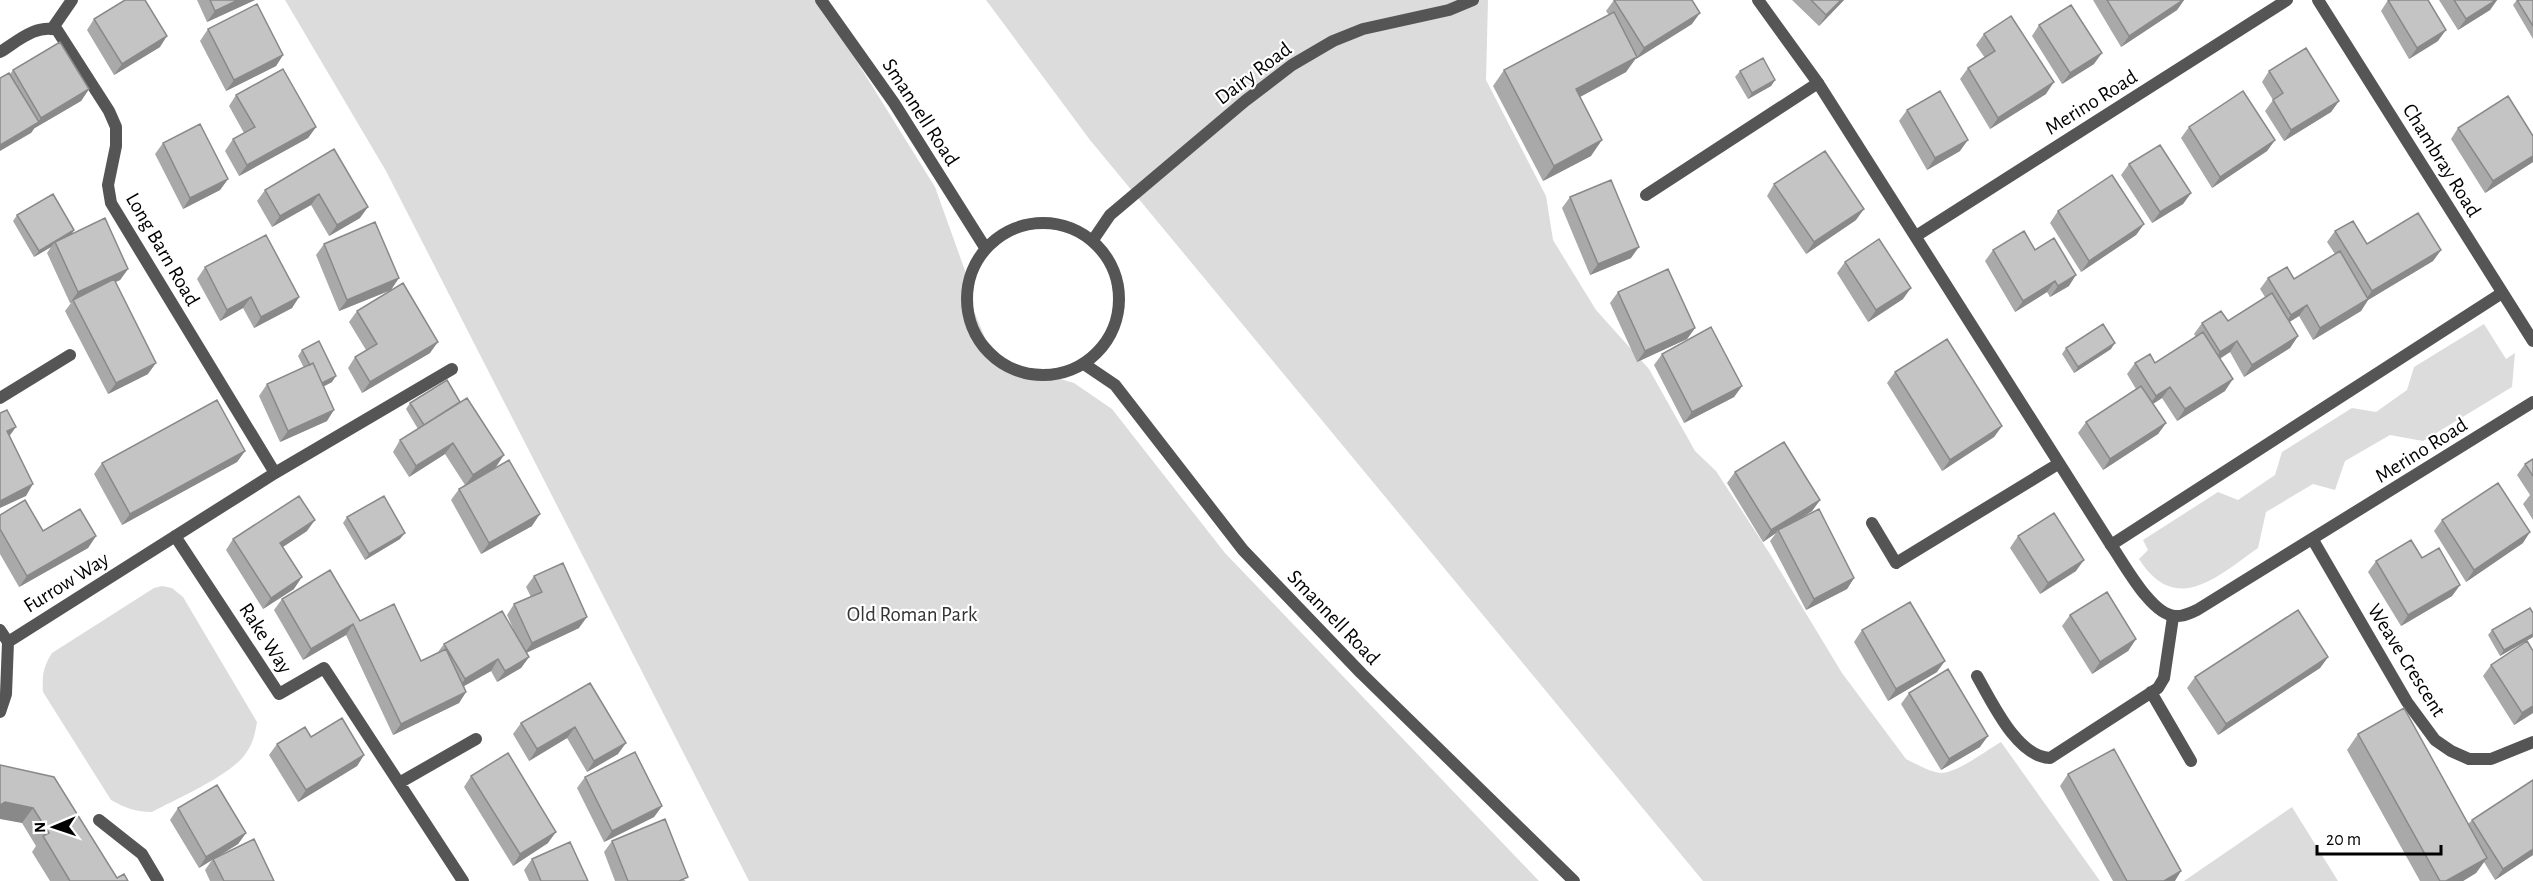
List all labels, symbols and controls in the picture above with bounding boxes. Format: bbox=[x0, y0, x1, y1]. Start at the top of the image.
street label: Dairy Road bbox=[1211, 38, 1295, 109]
street label: Smannell Road bbox=[878, 55, 963, 170]
street label: Merino Road bbox=[2042, 66, 2141, 139]
street label: Chambray Road bbox=[2399, 100, 2485, 221]
street label: Long Barn Road bbox=[122, 189, 203, 309]
street label: Merino Road bbox=[2372, 414, 2471, 487]
street label: Furrow Way bbox=[20, 548, 112, 617]
street label: Smannell Road bbox=[1283, 566, 1384, 669]
street label: Rake Way bbox=[235, 599, 296, 677]
street label: Weave Crescent bbox=[2364, 600, 2450, 721]
park label: Old Roman Park bbox=[847, 604, 978, 625]
north arrow bbox=[24, 797, 84, 857]
scale bar bbox=[2317, 818, 2442, 856]
text: N bbox=[32, 822, 48, 833]
text: 20 m bbox=[2326, 831, 2361, 849]

